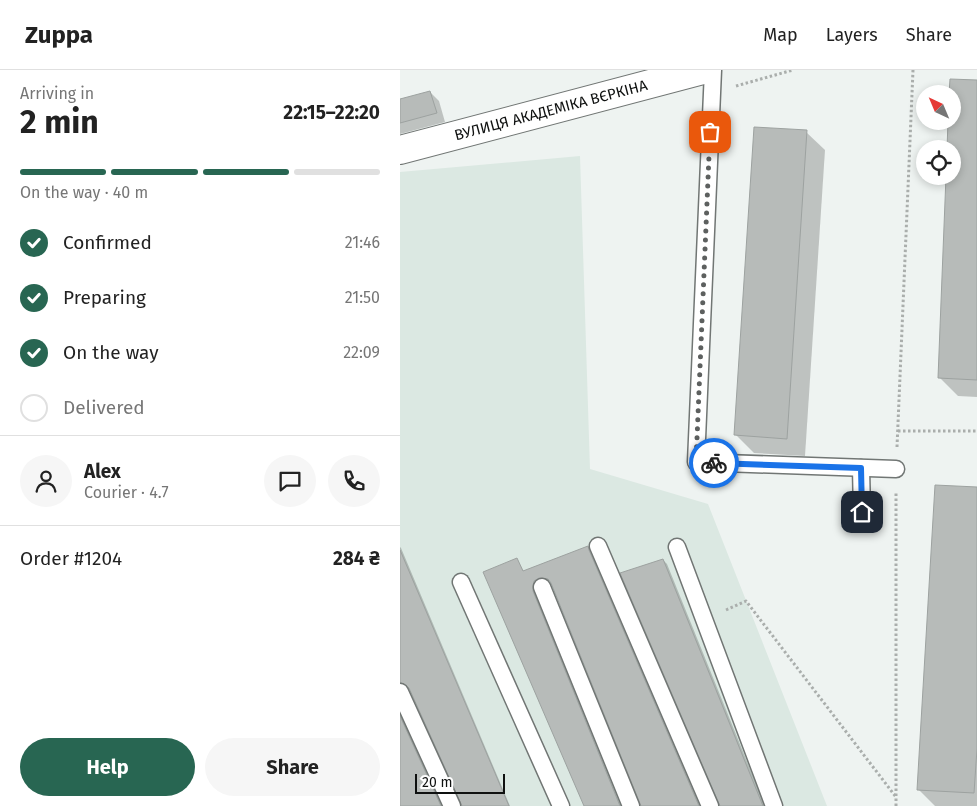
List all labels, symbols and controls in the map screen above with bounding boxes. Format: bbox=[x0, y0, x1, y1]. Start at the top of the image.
text: Zuppa bbox=[25, 21, 93, 49]
text: Map bbox=[763, 24, 798, 46]
text: Layers bbox=[826, 24, 878, 46]
text: Share bbox=[906, 24, 952, 46]
street label: ВУЛИЦЯ АКАДЕМІКА ВЄРКІНА bbox=[452, 76, 650, 144]
text: Arriving in bbox=[20, 84, 94, 103]
north arrow bbox=[916, 85, 961, 130]
map controls bbox=[916, 85, 961, 185]
text: 22:15–22:20 bbox=[283, 101, 380, 124]
text: 2 min bbox=[20, 103, 99, 141]
pin bbox=[689, 111, 731, 153]
icon: bag bbox=[696, 118, 724, 146]
button: locate bbox=[916, 140, 961, 185]
text: On the way · 40 m bbox=[20, 183, 148, 202]
icon: check bbox=[20, 229, 48, 257]
text: Confirmed bbox=[63, 231, 152, 254]
text: 21:46 bbox=[345, 233, 380, 252]
icon: check bbox=[20, 284, 48, 312]
text: Preparing bbox=[63, 286, 146, 309]
text: 21:50 bbox=[345, 288, 380, 307]
icon: check bbox=[20, 339, 48, 367]
text: On the way bbox=[63, 341, 159, 364]
text: 22:09 bbox=[343, 343, 380, 362]
text: Delivered bbox=[63, 396, 145, 419]
courier bbox=[689, 438, 739, 488]
icon: bike bbox=[700, 449, 728, 477]
button: person bbox=[20, 455, 72, 507]
button: chat bbox=[264, 455, 316, 507]
button: phone bbox=[328, 455, 380, 507]
text: Alex bbox=[84, 460, 121, 483]
text: Courier · 4.7 bbox=[84, 483, 169, 502]
pin bbox=[841, 491, 883, 533]
icon: home bbox=[848, 498, 876, 526]
text: Order #1204 bbox=[20, 547, 122, 570]
text: 284 ₴ bbox=[333, 547, 380, 570]
button: Help bbox=[20, 738, 195, 796]
button: Share bbox=[205, 738, 380, 796]
scale bar bbox=[415, 771, 505, 794]
text: 20 m bbox=[422, 774, 452, 791]

